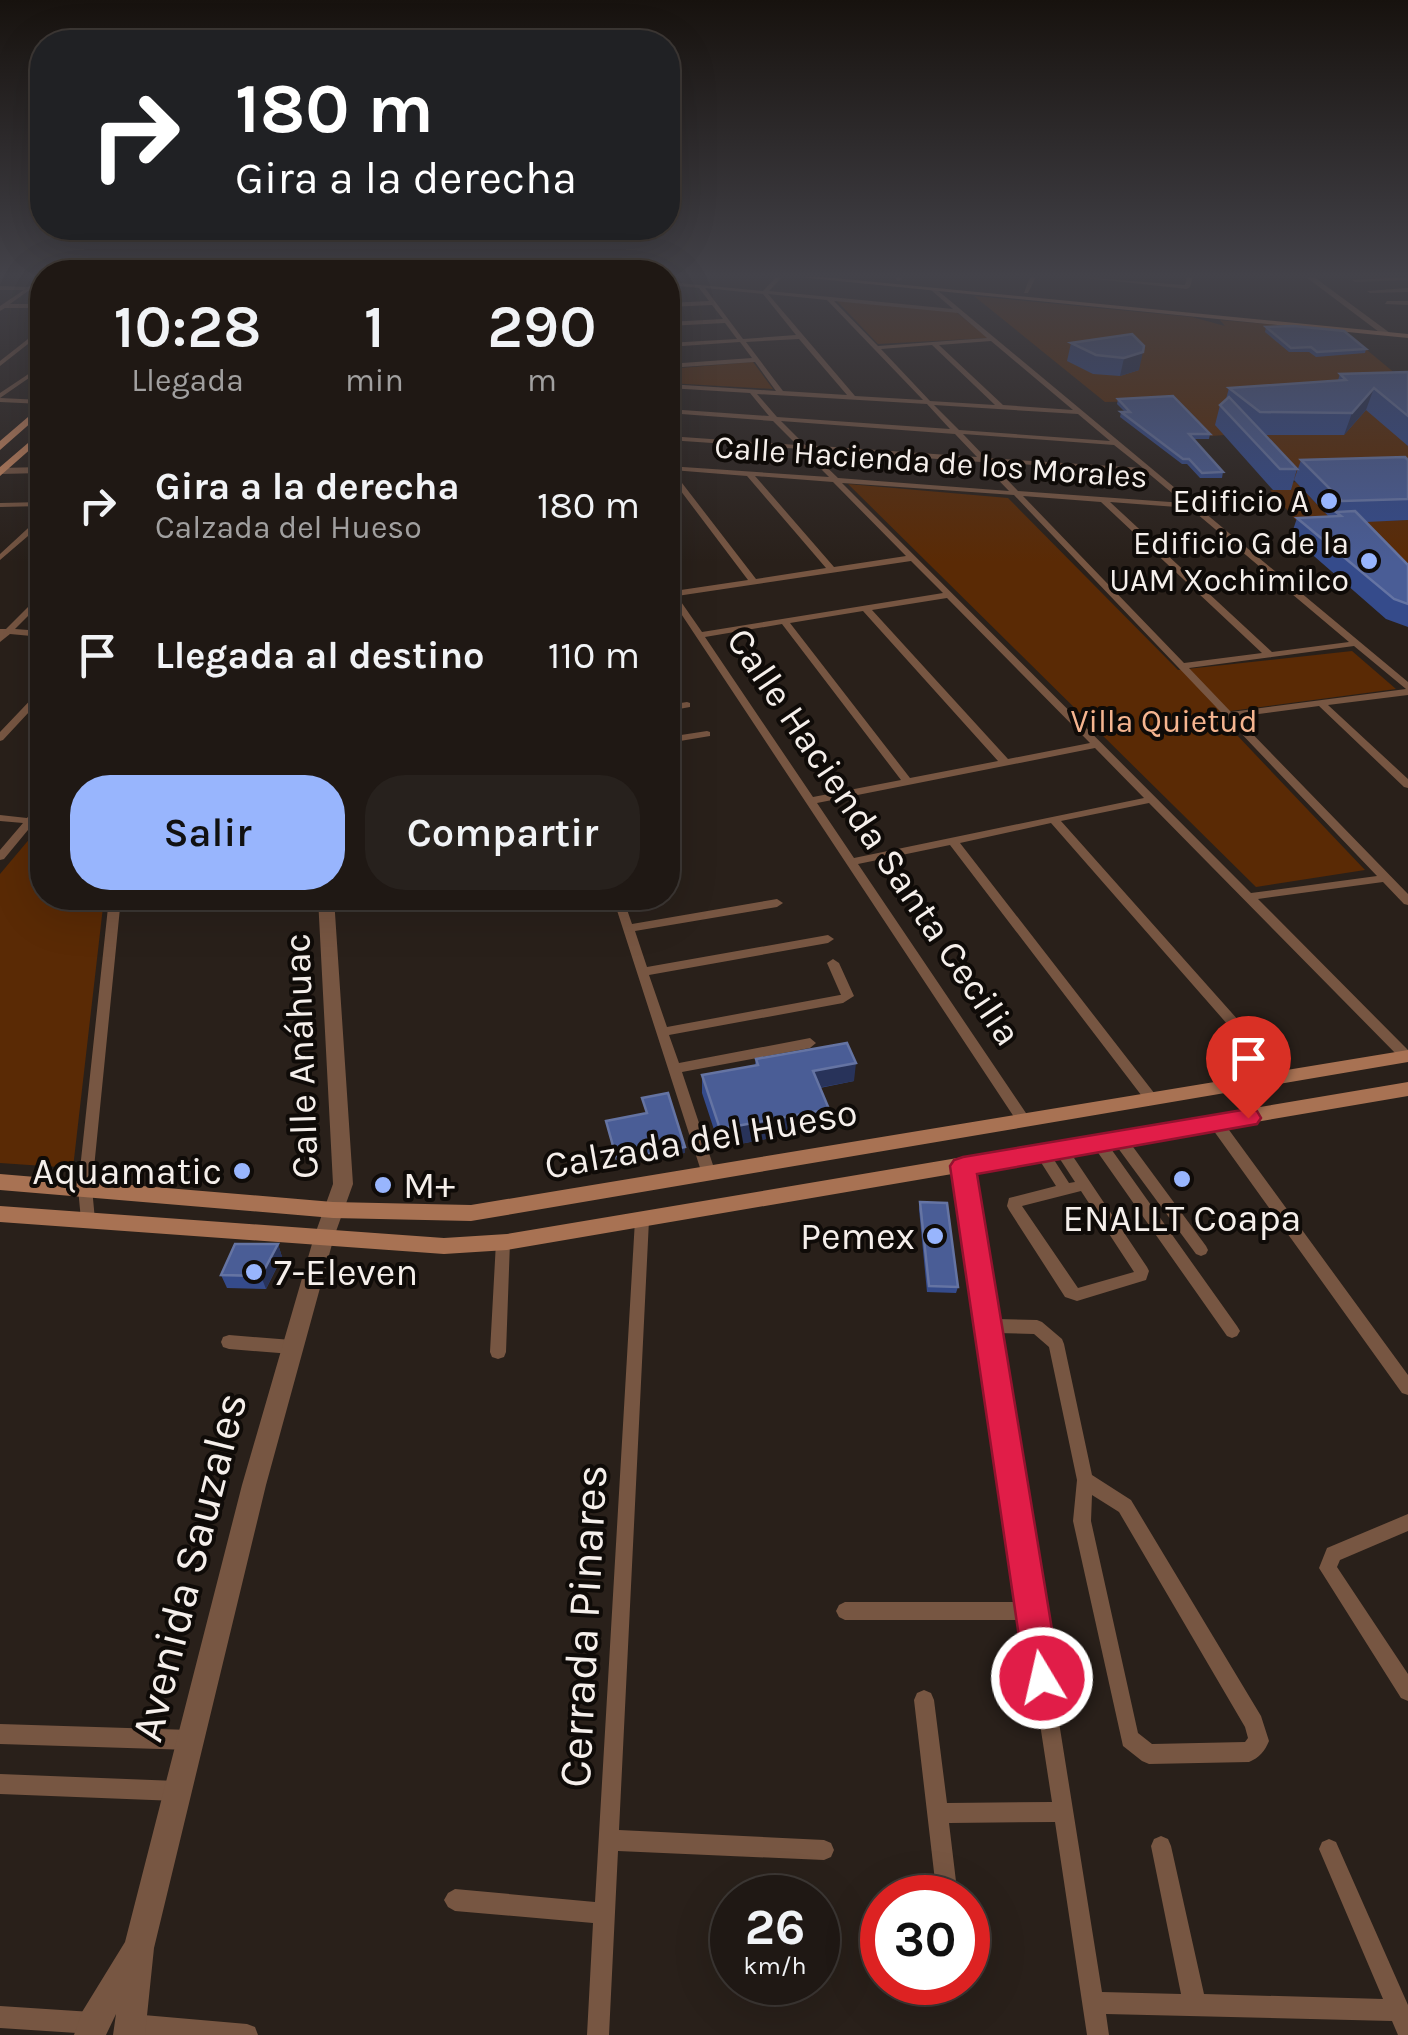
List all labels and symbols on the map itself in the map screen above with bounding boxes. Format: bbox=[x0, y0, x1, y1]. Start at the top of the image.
street label: Calle Hacienda de los Morales bbox=[713, 428, 1149, 496]
place label: Edificio A bbox=[1172, 483, 1309, 520]
marker: Edificio A bbox=[1318, 490, 1340, 512]
place label: Edificio G de la UAM Xochimilco bbox=[1109, 525, 1349, 599]
marker: Edificio G de la UAM Xochimilco bbox=[1358, 550, 1380, 572]
street label: Calle Hacienda Santa Cecilia bbox=[717, 620, 1031, 1054]
park label: Villa Quietud bbox=[1070, 703, 1258, 740]
street label: Calle Anáhuac bbox=[274, 932, 328, 1180]
pin bbox=[1206, 1016, 1291, 1119]
street label: Calzada del Hueso bbox=[541, 1089, 861, 1189]
place label: Aquamatic bbox=[32, 1149, 222, 1194]
marker: Aquamatic bbox=[231, 1160, 253, 1182]
place label: M+ bbox=[403, 1163, 455, 1208]
marker: ENALLT Coapa bbox=[1171, 1168, 1193, 1190]
marker: M+ bbox=[372, 1174, 394, 1196]
place label: ENALLT Coapa bbox=[1062, 1196, 1302, 1241]
place label: Pemex bbox=[800, 1214, 915, 1259]
marker: Pemex bbox=[924, 1225, 946, 1247]
place label: 7-Eleven bbox=[274, 1250, 418, 1295]
marker: 7-Eleven bbox=[243, 1261, 265, 1283]
street label: Avenida Sauzales bbox=[120, 1387, 258, 1747]
street label: Cerrada Pinares bbox=[549, 1463, 617, 1789]
position arrow bbox=[990, 1626, 1094, 1730]
speed limit sign: 30 bbox=[860, 1875, 990, 2005]

